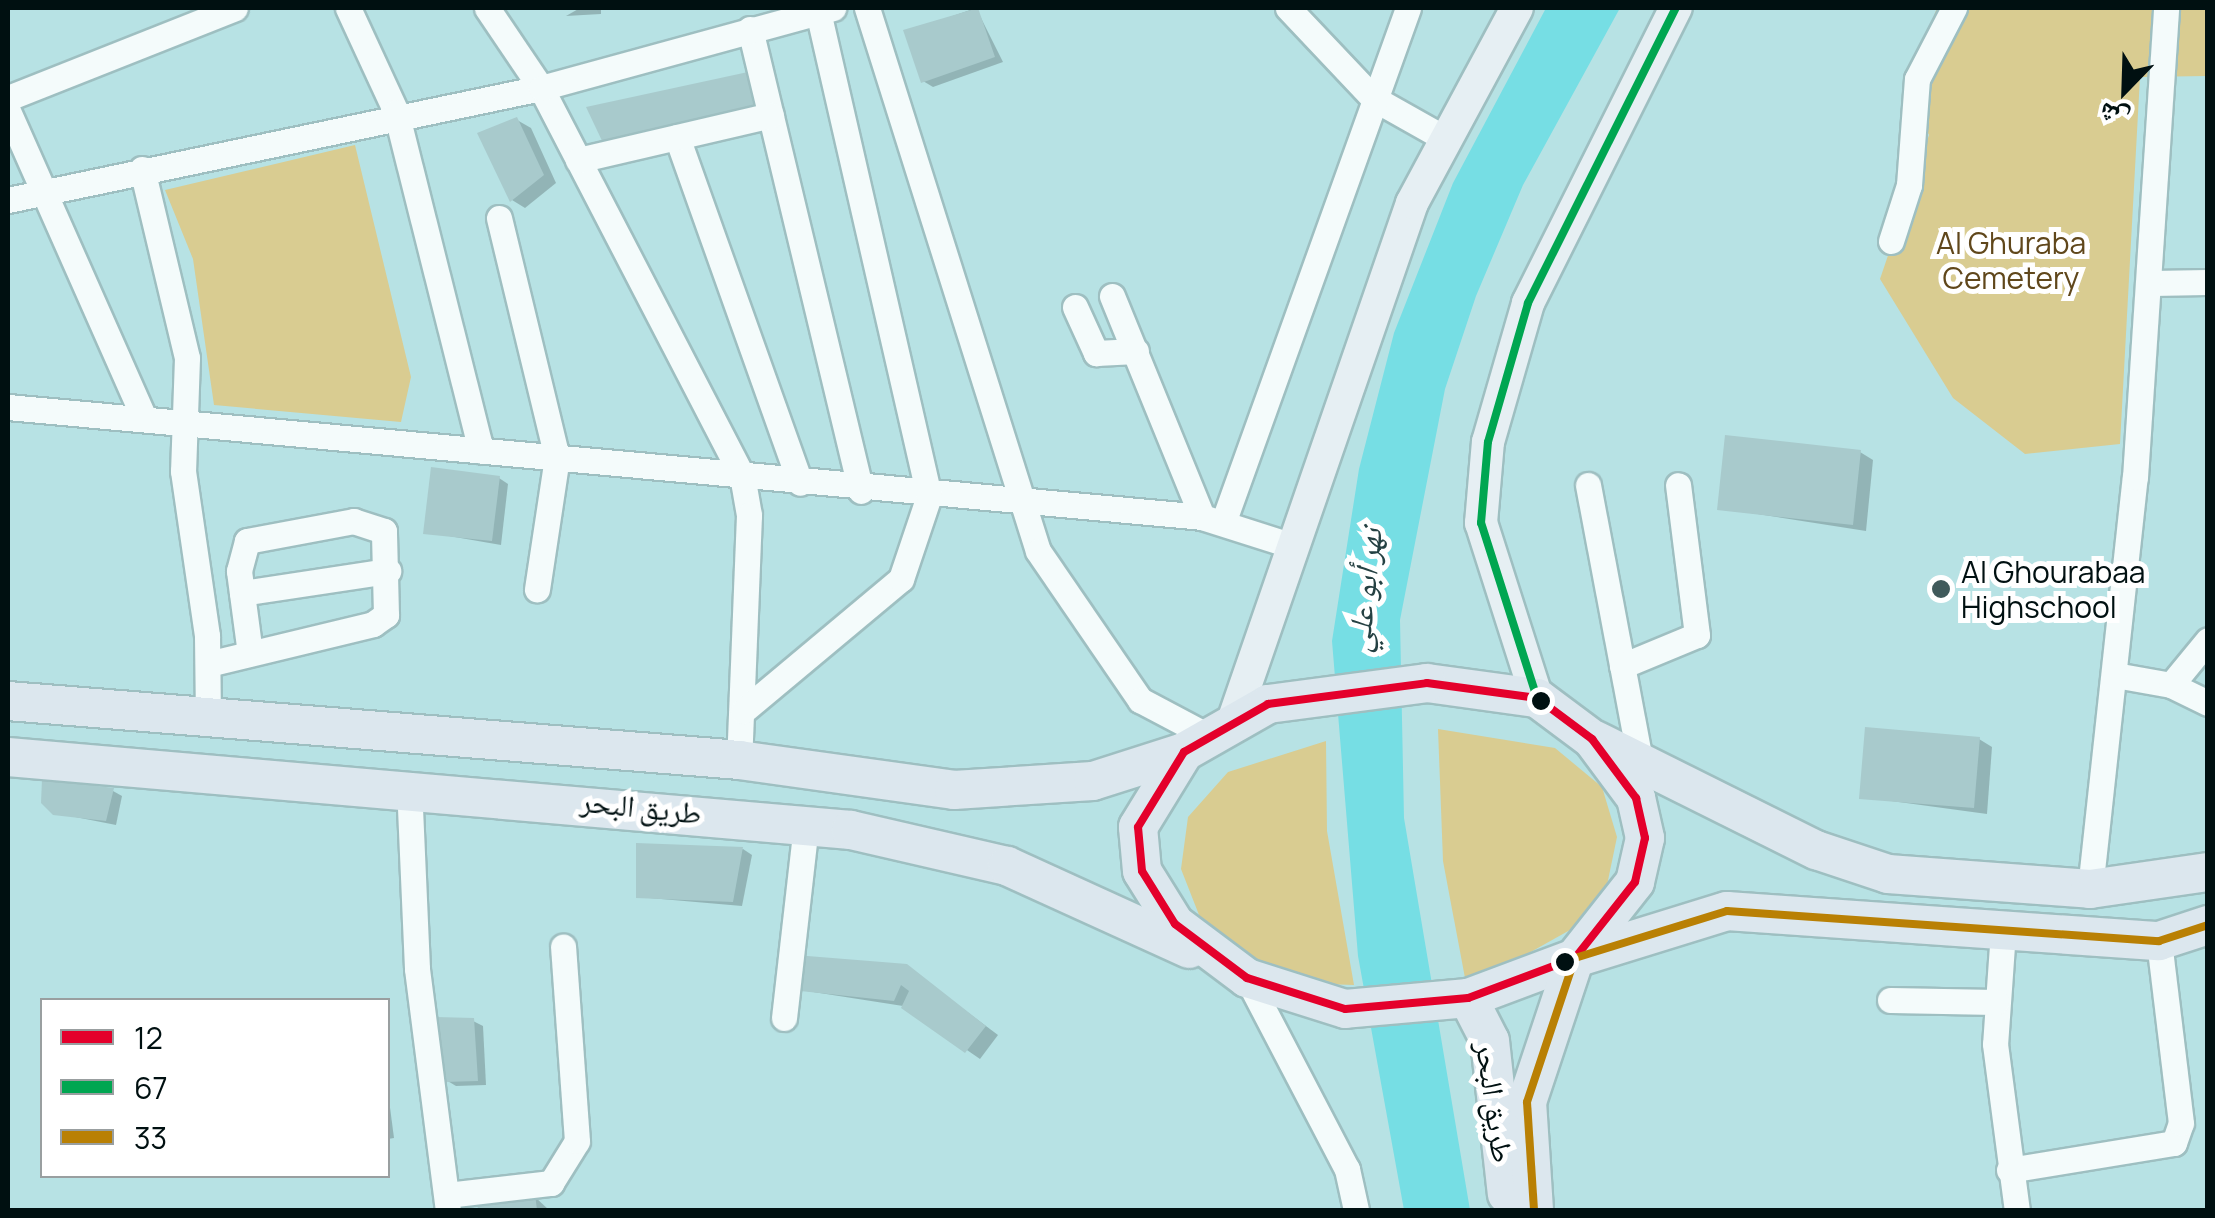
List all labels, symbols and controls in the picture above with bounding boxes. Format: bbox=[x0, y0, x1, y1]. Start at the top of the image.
north arrow bbox=[2075, 40, 2175, 140]
text: ش bbox=[2092, 94, 2134, 141]
park label: Al Ghuraba Cemetery bbox=[1936, 225, 2086, 296]
water label: نهر أبو علي bbox=[1338, 526, 1390, 654]
place label: Al Ghourabaa Highschool bbox=[1961, 554, 2146, 624]
marker: Al Ghourabaa Highschool bbox=[1930, 578, 1952, 600]
unlabelled marker bbox=[1531, 691, 1551, 711]
street label: طريق البحر bbox=[579, 783, 703, 831]
unlabelled marker bbox=[1555, 952, 1575, 972]
legend bbox=[40, 998, 390, 1178]
text: 12 bbox=[134, 1017, 163, 1058]
street label: طريق البحر bbox=[1469, 1039, 1521, 1165]
text: 67 bbox=[134, 1067, 168, 1108]
text: 33 bbox=[134, 1117, 167, 1158]

